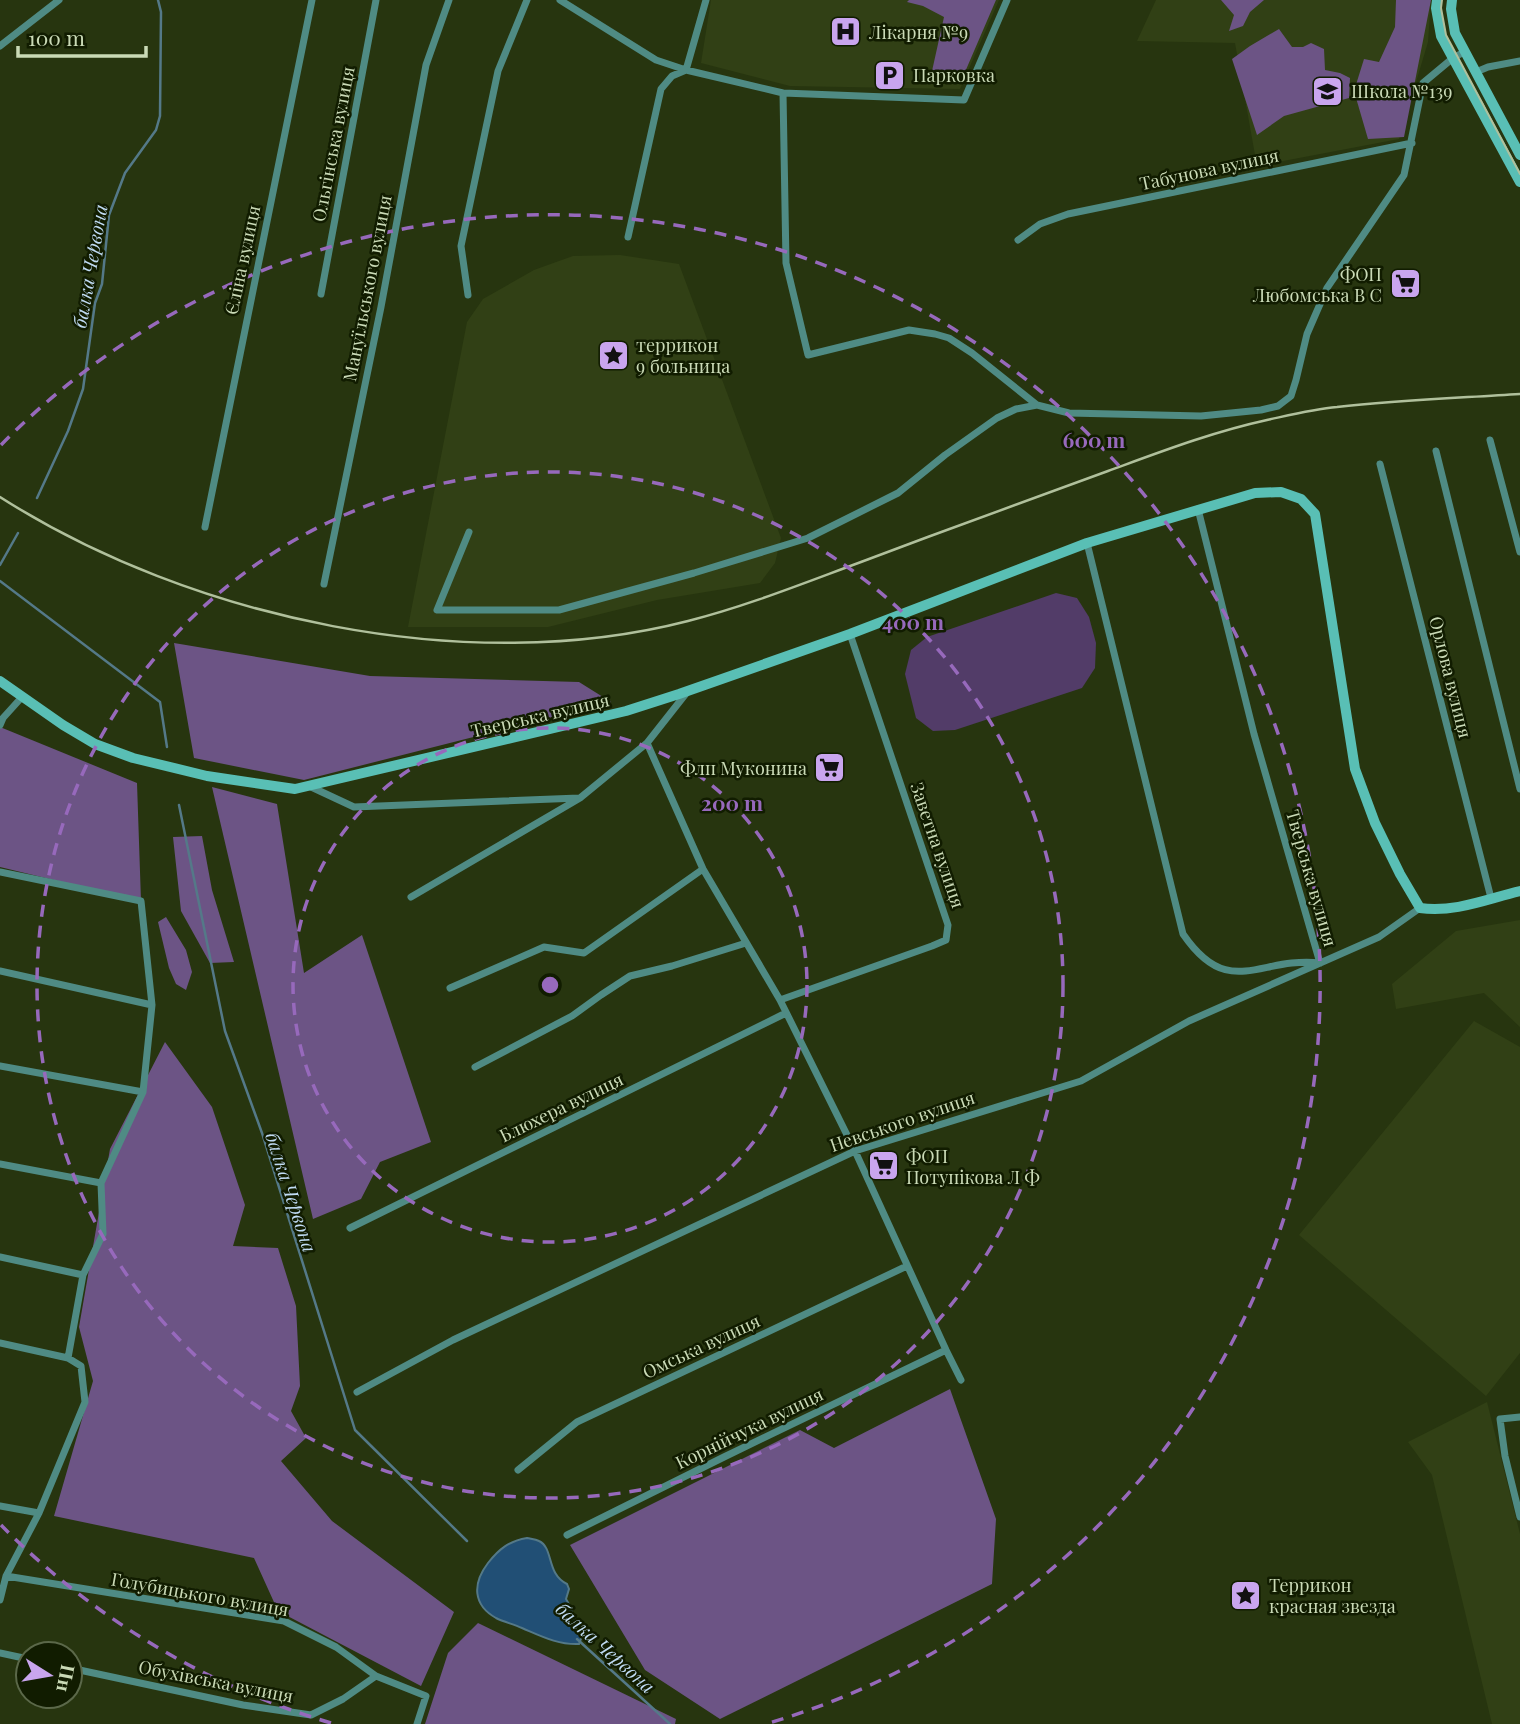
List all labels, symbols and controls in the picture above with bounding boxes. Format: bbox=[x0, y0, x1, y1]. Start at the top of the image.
scale bar bbox=[18, 14, 145, 58]
hospital icon: Лікарня №9 bbox=[829, 15, 863, 49]
place label: Лікарня №9 bbox=[868, 20, 968, 44]
text: 100 m bbox=[28, 23, 85, 51]
parking icon: Парковка bbox=[873, 58, 907, 92]
place label: Парковка bbox=[913, 63, 995, 87]
street label: Ольгінська вулиця bbox=[306, 64, 360, 224]
school or university icon: Школа №139 bbox=[1311, 74, 1345, 108]
place label: Школа №139 bbox=[1351, 79, 1452, 103]
street label: Табунова вулиця bbox=[1137, 142, 1281, 195]
street label: Мануїльського вулиця bbox=[337, 193, 397, 383]
water label: балка Червона bbox=[65, 202, 113, 330]
street label: Єліна вулиця bbox=[219, 203, 265, 317]
place label: ФОП Любомська В С bbox=[1252, 262, 1382, 307]
supermarket icon: ФОП Любомська В С bbox=[1388, 267, 1422, 301]
place label: террикон 9 больница bbox=[636, 333, 730, 378]
place icon: террикон 9 больница bbox=[596, 338, 630, 372]
text: 600 m bbox=[1063, 425, 1125, 453]
text: 400 m bbox=[882, 607, 944, 635]
street label: Орлова вулиця bbox=[1424, 614, 1478, 741]
street label: Тверська вулиця bbox=[468, 687, 612, 743]
supermarket icon: Флп Муконина bbox=[813, 751, 847, 785]
place label: Флп Муконина bbox=[680, 756, 807, 780]
street label: Заветна вулиця bbox=[905, 779, 971, 911]
text: 200 m bbox=[701, 788, 763, 816]
street label: Тверська вулиця bbox=[1281, 807, 1343, 950]
centre of rings bbox=[538, 973, 562, 997]
street label: Блюхера вулиця bbox=[495, 1066, 627, 1147]
street label: Невського вулиця bbox=[826, 1085, 978, 1157]
water label: балка Червона bbox=[260, 1128, 324, 1256]
place label: ФОП Потупікова Л Ф bbox=[906, 1144, 1040, 1189]
supermarket icon: ФОП Потупікова Л Ф bbox=[866, 1149, 900, 1183]
street label: Омська вулиця bbox=[638, 1308, 764, 1384]
street label: Корнійчука вулиця bbox=[671, 1382, 827, 1474]
street label: Голубицького вулиця bbox=[109, 1567, 291, 1621]
place label: Террикон красная звезда bbox=[1269, 1573, 1396, 1618]
place icon: Террикон красная звезда bbox=[1229, 1578, 1263, 1612]
water label: балка Червона bbox=[551, 1595, 661, 1699]
north arrow bbox=[14, 1640, 84, 1710]
street label: Обухівська вулиця bbox=[137, 1654, 296, 1708]
text: Пн bbox=[51, 1663, 82, 1694]

